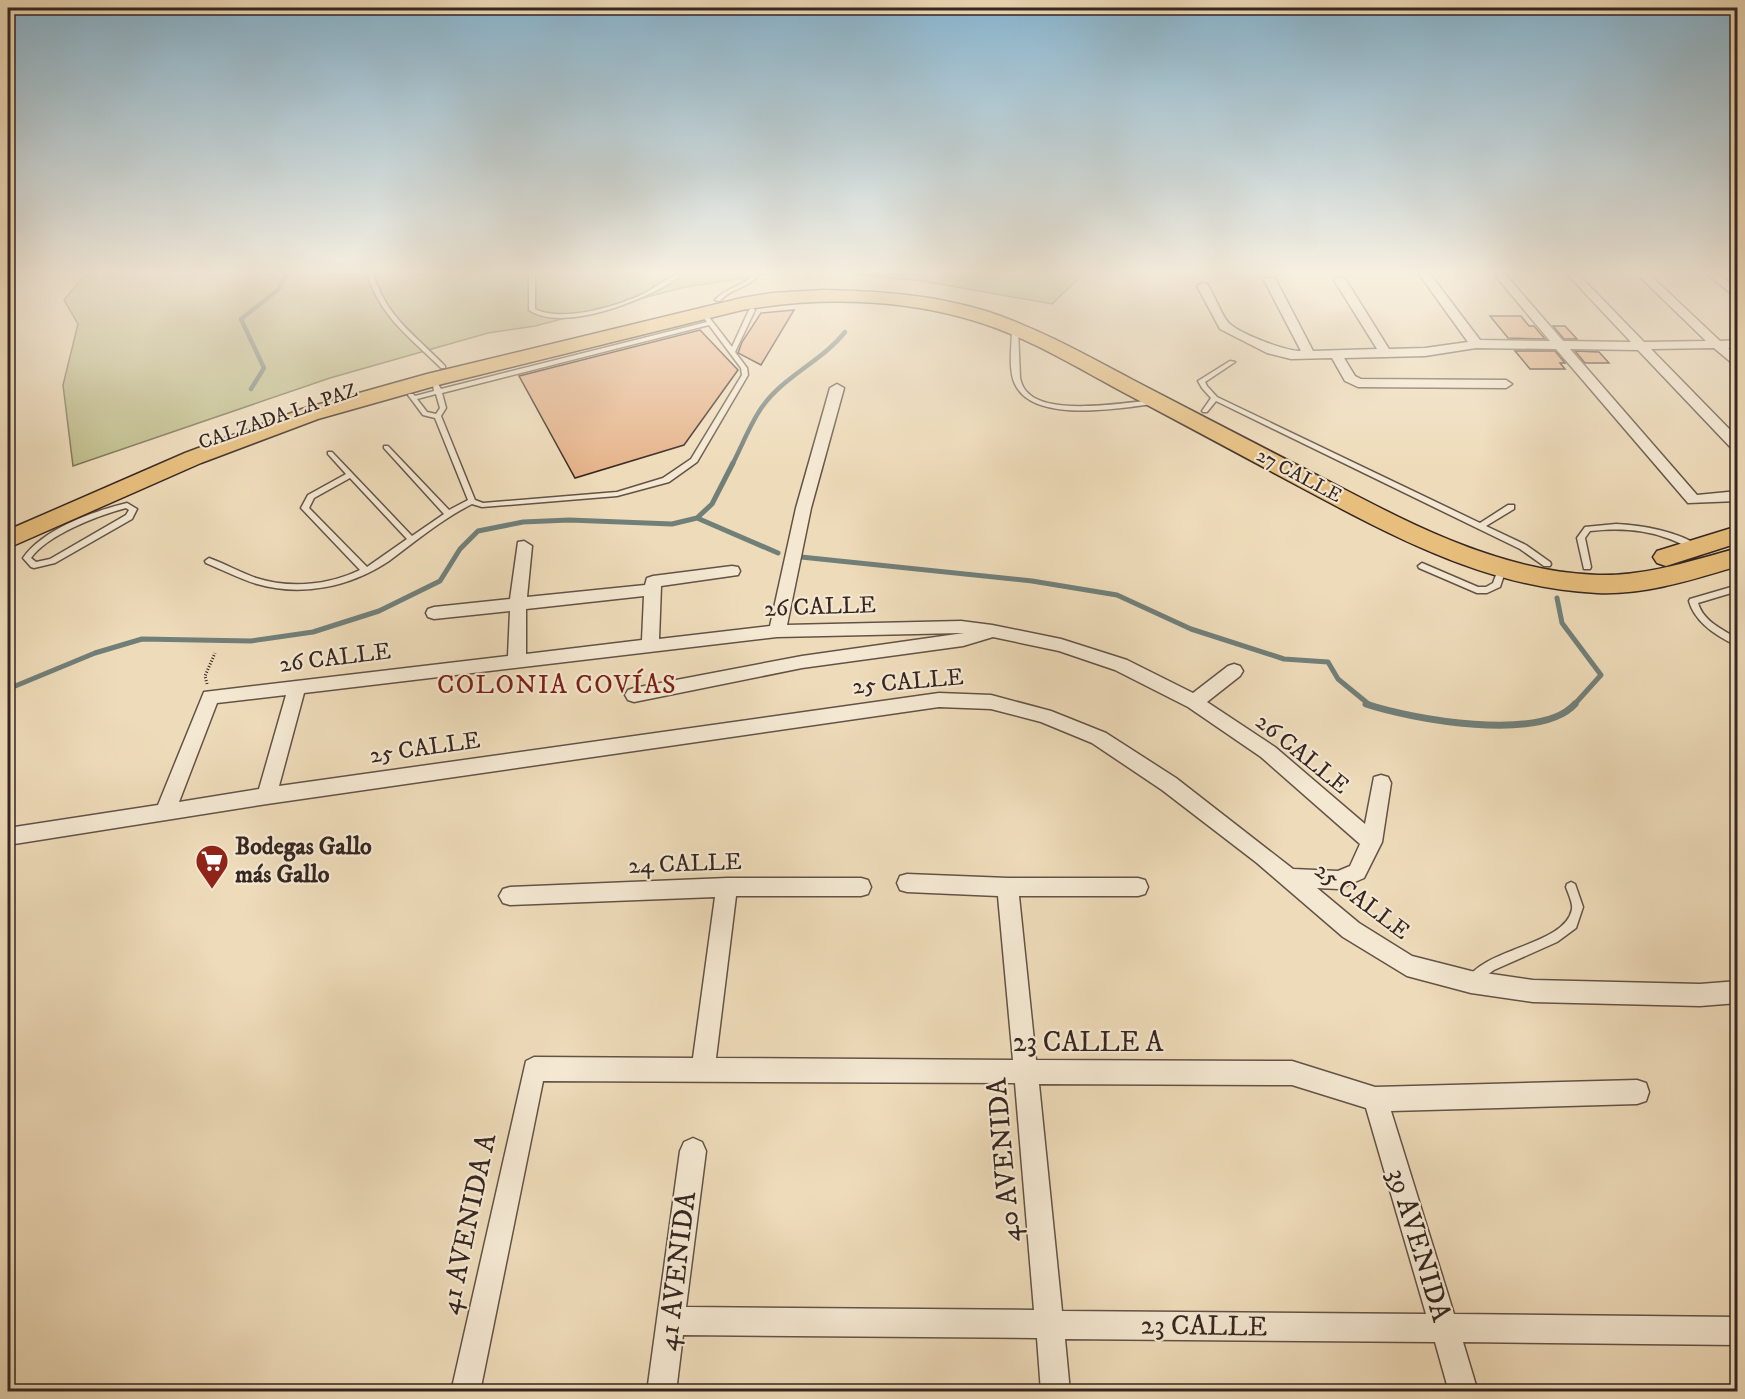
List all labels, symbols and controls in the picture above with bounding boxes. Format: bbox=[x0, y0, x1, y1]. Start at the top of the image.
street label: CALZADA LA PAZ bbox=[195, 378, 361, 456]
street label: 27 CALLE bbox=[1252, 443, 1346, 509]
street label: 26 CALLE bbox=[763, 590, 877, 624]
street label: 26 CALLE bbox=[277, 636, 393, 680]
street label: 25 CALLE bbox=[851, 662, 965, 702]
district label: COLONIA COVÍAS bbox=[437, 668, 677, 702]
street label: 26 CALLE bbox=[1249, 707, 1355, 801]
street label: 25 CALLE bbox=[368, 725, 482, 771]
place label: Bodegas Gallo más Gallo bbox=[235, 832, 372, 890]
supermarket icon: Bodegas Gallo más Gallo bbox=[194, 843, 230, 890]
street label: 24 CALLE bbox=[628, 847, 742, 881]
street label: 25 CALLE bbox=[1308, 855, 1416, 947]
street label: 23 CALLE A bbox=[1013, 1025, 1165, 1060]
street label: 40 AVENIDA bbox=[979, 1075, 1029, 1244]
street label: 41 AVENIDA A bbox=[432, 1129, 504, 1317]
street label: 39 AVENIDA bbox=[1379, 1164, 1459, 1327]
street label: 41 AVENIDA bbox=[650, 1188, 704, 1352]
street label: 23 CALLE bbox=[1140, 1307, 1268, 1345]

